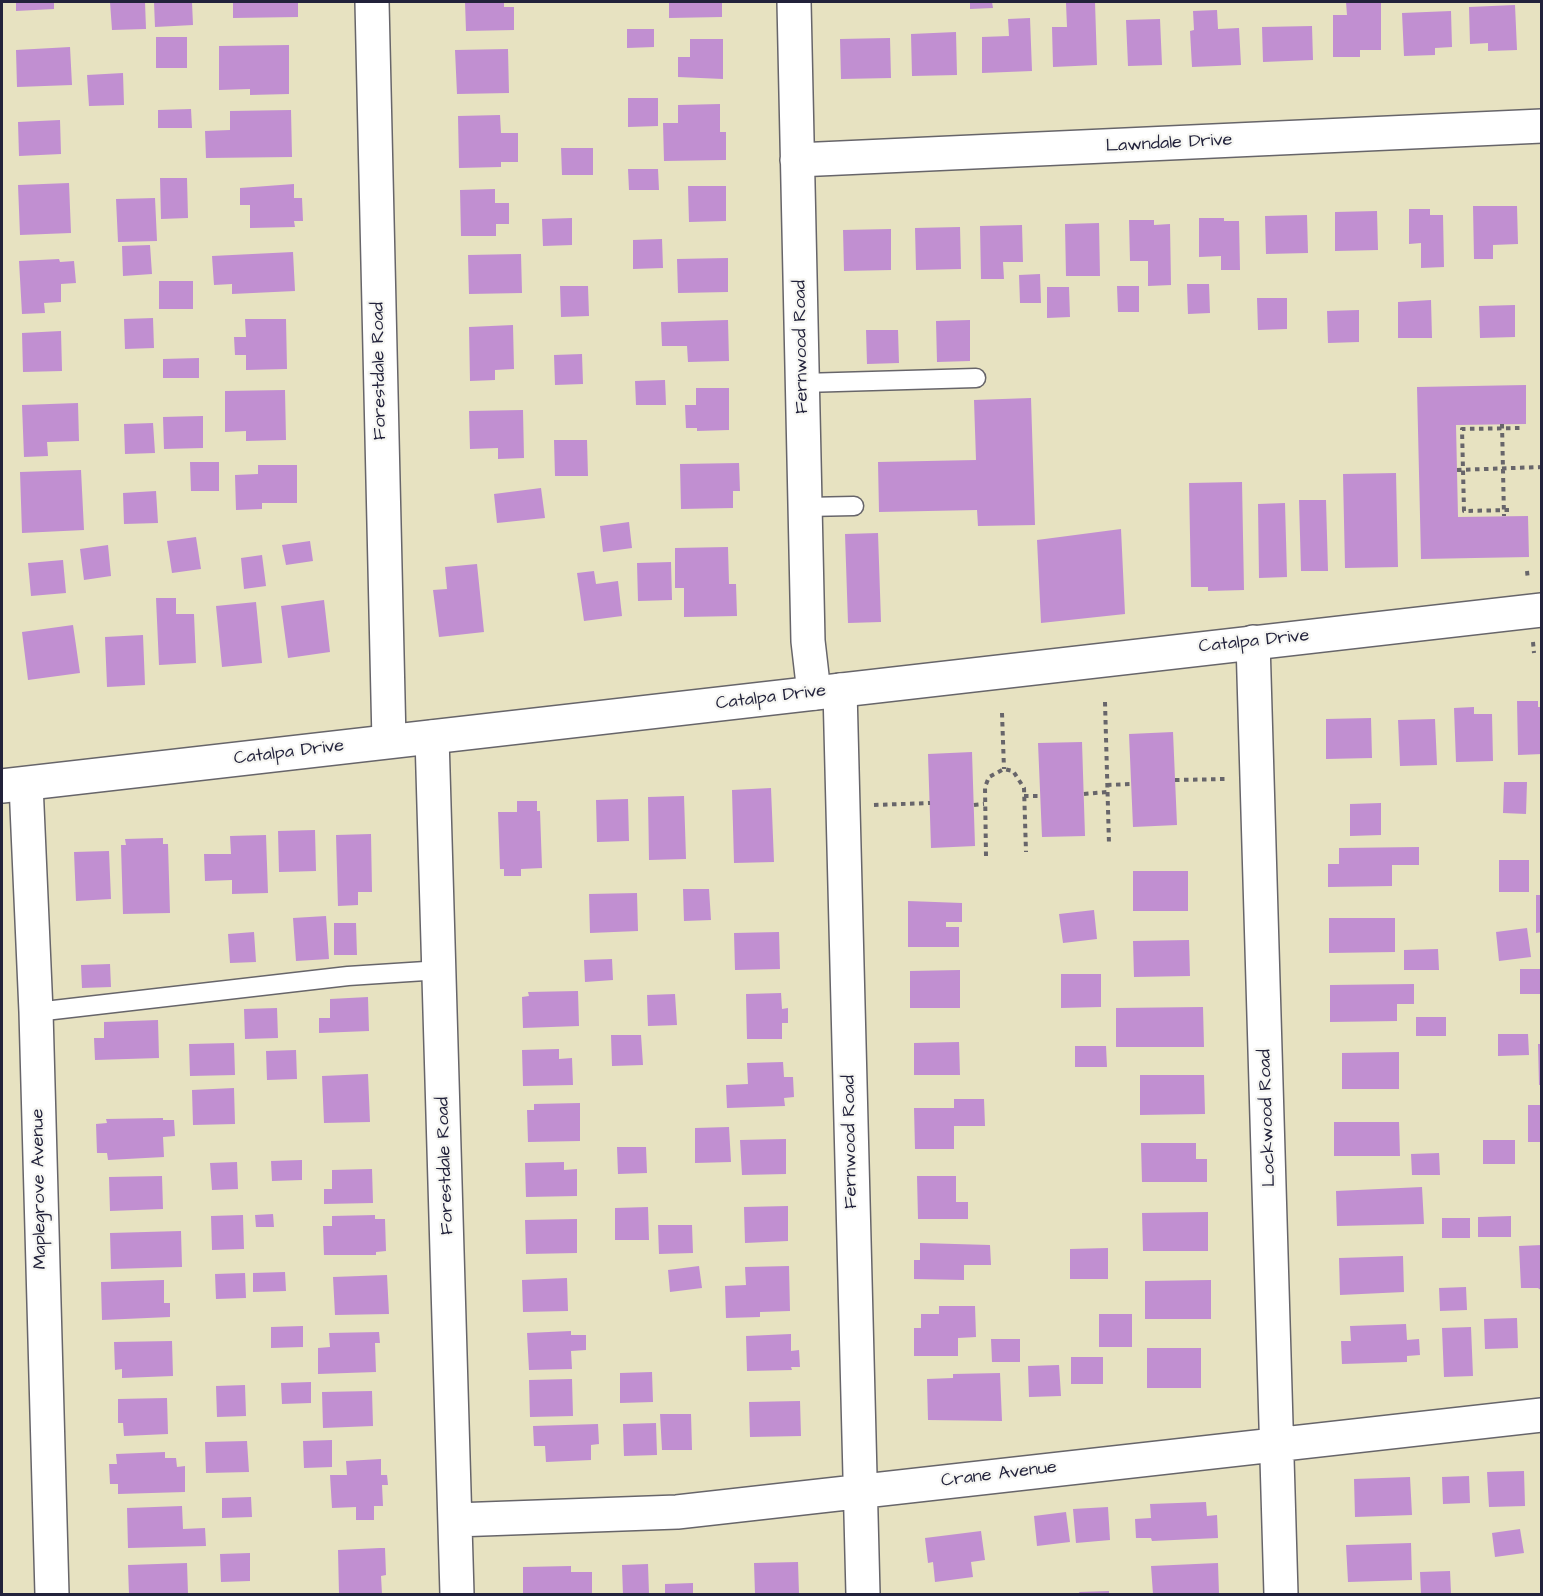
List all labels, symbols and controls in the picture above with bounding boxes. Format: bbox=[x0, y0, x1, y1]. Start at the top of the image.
street label: Lawndale Drive bbox=[1105, 130, 1233, 158]
street label: Fernwood Road bbox=[790, 280, 814, 414]
street label: Forestdale Road bbox=[368, 302, 392, 440]
street label: Catalpa Drive bbox=[1198, 625, 1310, 659]
street label: Catalpa Drive bbox=[715, 681, 827, 715]
street label: Catalpa Drive bbox=[233, 736, 345, 770]
street label: Lockwood Road bbox=[1255, 1049, 1281, 1187]
street label: Fernwood Road bbox=[839, 1075, 863, 1209]
street label: Forestdale Road bbox=[433, 1097, 459, 1235]
street label: Maplegrove Avenue bbox=[28, 1108, 52, 1270]
street label: Crane Avenue bbox=[940, 1457, 1058, 1493]

